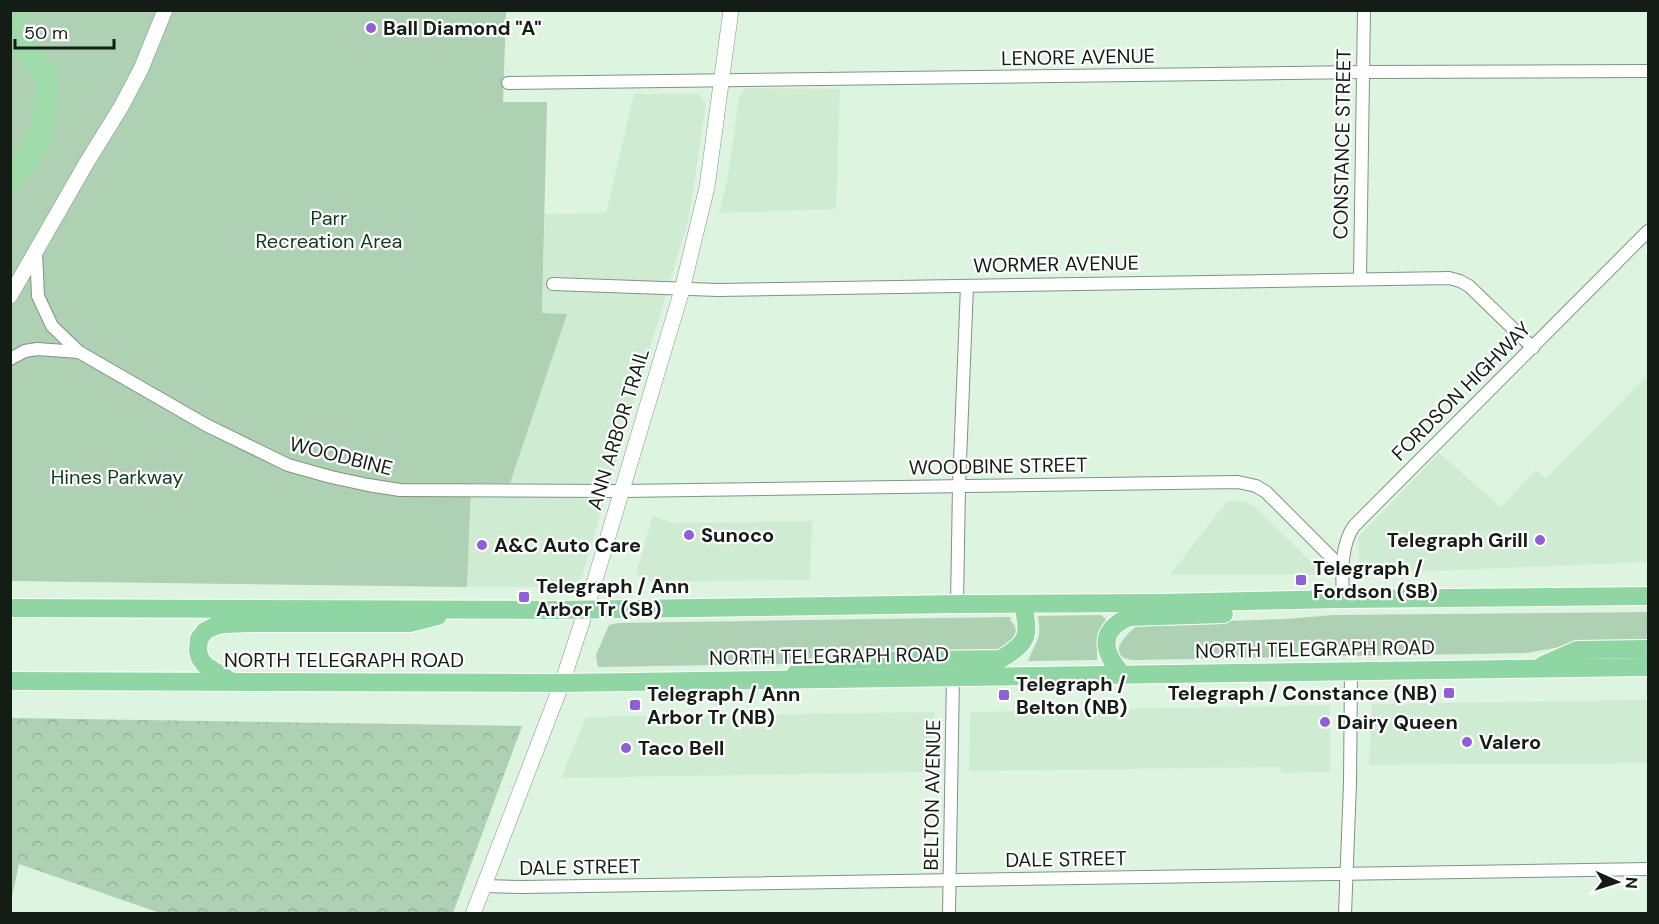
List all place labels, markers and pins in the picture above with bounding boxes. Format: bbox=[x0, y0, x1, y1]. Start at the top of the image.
place label: Ball Diamond "A" bbox=[383, 15, 542, 41]
marker: Ball Diamond "A" bbox=[364, 21, 378, 35]
place label: Sunoco bbox=[701, 522, 774, 548]
place label: Telegraph Grill bbox=[1387, 527, 1528, 553]
marker: Sunoco bbox=[682, 528, 696, 542]
place label: A&C Auto Care bbox=[494, 532, 641, 558]
marker: Telegraph Grill bbox=[1533, 533, 1547, 547]
marker: A&C Auto Care bbox=[475, 538, 489, 552]
place label: Telegraph / Fordson (SB) bbox=[1313, 555, 1438, 604]
place label: Telegraph / Ann Arbor Tr (SB) bbox=[536, 573, 689, 622]
marker: Telegraph / Fordson (SB) bbox=[1294, 573, 1308, 587]
marker: Telegraph / Ann Arbor Tr (SB) bbox=[517, 590, 531, 604]
place label: Telegraph / Belton (NB) bbox=[1016, 671, 1127, 720]
place label: Telegraph / Constance (NB) bbox=[1168, 680, 1437, 706]
place label: Telegraph / Ann Arbor Tr (NB) bbox=[647, 681, 800, 730]
marker: Telegraph / Constance (NB) bbox=[1442, 686, 1456, 700]
marker: Telegraph / Belton (NB) bbox=[997, 688, 1011, 702]
marker: Telegraph / Ann Arbor Tr (NB) bbox=[628, 698, 642, 712]
place label: Dairy Queen bbox=[1337, 709, 1458, 735]
marker: Dairy Queen bbox=[1318, 715, 1332, 729]
place label: Valero bbox=[1479, 729, 1541, 755]
place label: Taco Bell bbox=[638, 735, 724, 761]
marker: Valero bbox=[1460, 735, 1474, 749]
marker: Taco Bell bbox=[619, 741, 633, 755]

